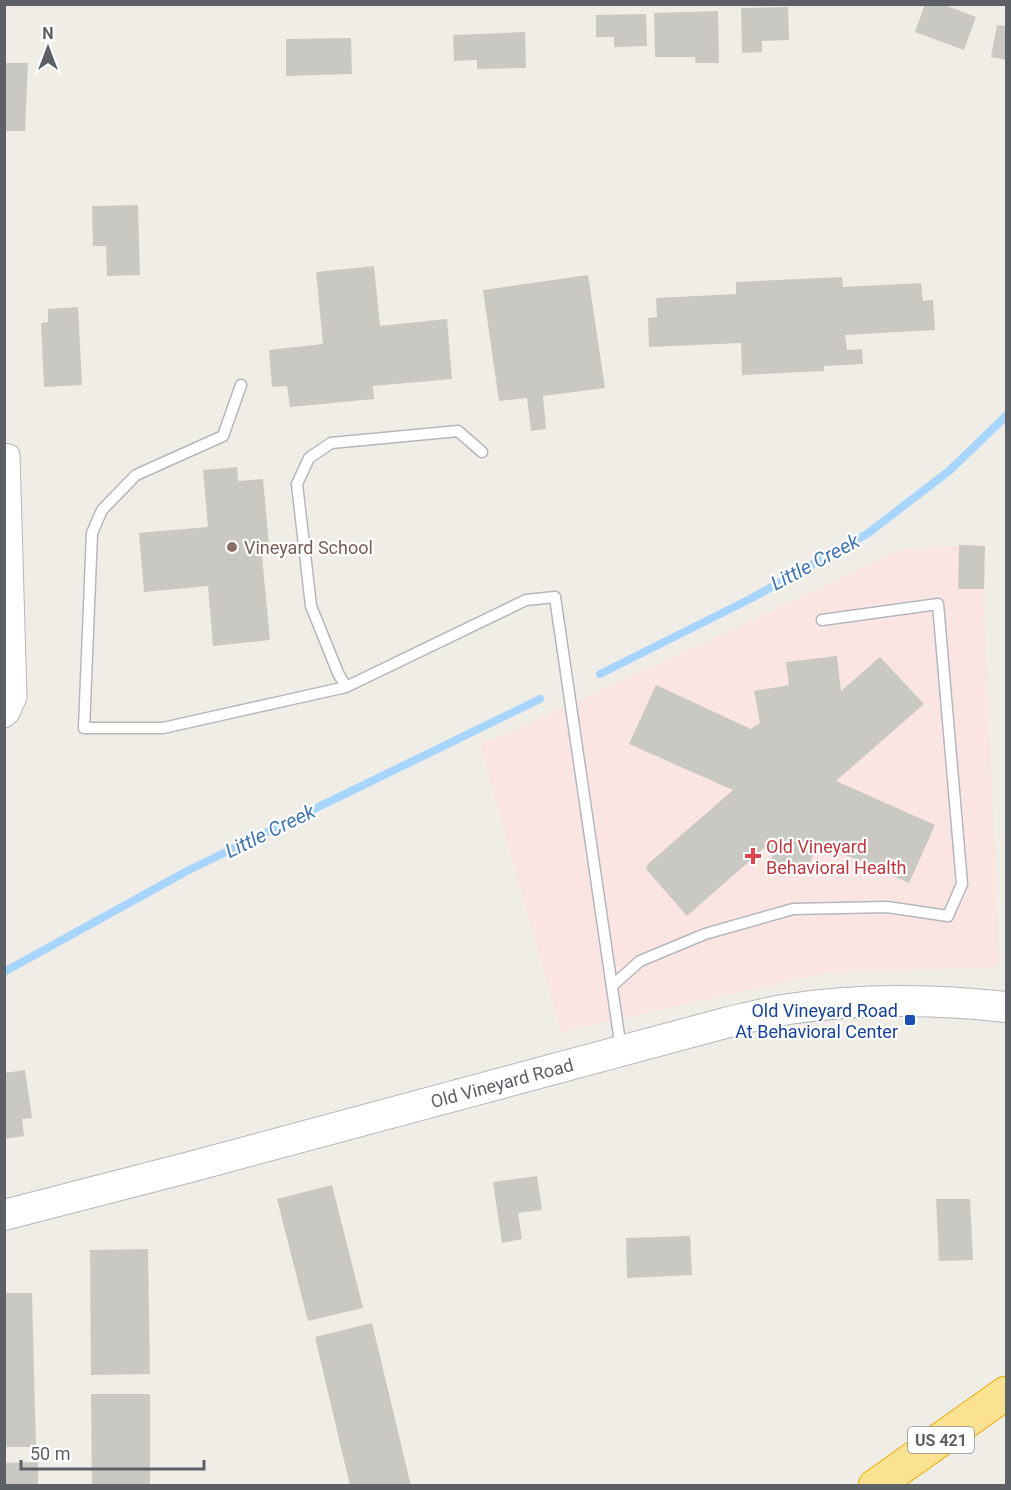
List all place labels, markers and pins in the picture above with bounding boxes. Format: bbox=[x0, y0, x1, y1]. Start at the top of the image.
place label: Vineyard School bbox=[244, 537, 373, 558]
marker: Vineyard School bbox=[225, 540, 239, 554]
place label: Old Vineyard Behavioral Health bbox=[766, 836, 906, 878]
marker: Old Vineyard Behavioral Health bbox=[744, 847, 762, 865]
place label: Old Vineyard Road At Behavioral Center bbox=[735, 1000, 898, 1042]
marker: Old Vineyard Road At Behavioral Center bbox=[903, 1013, 917, 1027]

